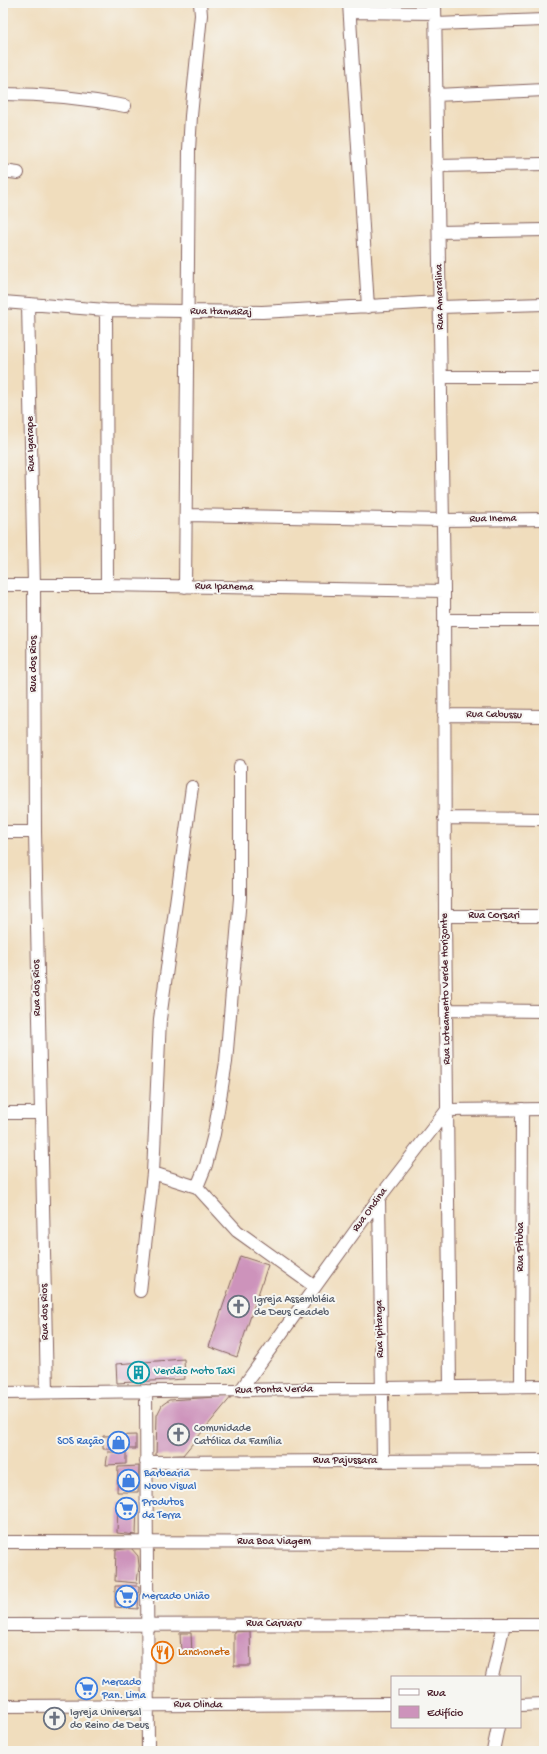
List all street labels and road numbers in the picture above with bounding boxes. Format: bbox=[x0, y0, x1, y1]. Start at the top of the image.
street label: Rua Amaralina bbox=[433, 263, 447, 330]
street label: Rua ItamaRaj bbox=[190, 305, 252, 319]
street label: Rua Igarape bbox=[25, 416, 37, 472]
street label: Rua Inema bbox=[469, 513, 518, 525]
street label: Rua Ipanema bbox=[195, 580, 254, 594]
street label: Rua dos Rios bbox=[28, 635, 40, 692]
street label: Rua Cabussu bbox=[466, 709, 522, 721]
street label: Rua Corsari bbox=[468, 910, 520, 922]
street label: Rua Loteamento Verde Horizonte bbox=[439, 913, 453, 1065]
street label: Rua dos Rios bbox=[30, 959, 43, 1016]
street label: Rua Ondina bbox=[350, 1185, 391, 1234]
street label: Rua Pituba bbox=[515, 1221, 527, 1272]
street label: Rua dos Rios bbox=[38, 1283, 51, 1340]
street label: Rua Ipitanga bbox=[373, 1299, 387, 1358]
street label: Rua Ponta Verda bbox=[235, 1383, 314, 1397]
street label: Rua Pajussara bbox=[313, 1455, 378, 1467]
street label: Rua Boa Viagem bbox=[237, 1536, 311, 1548]
street label: Rua Caruaru bbox=[246, 1618, 302, 1630]
street label: Rua Olinda bbox=[173, 1699, 223, 1711]

